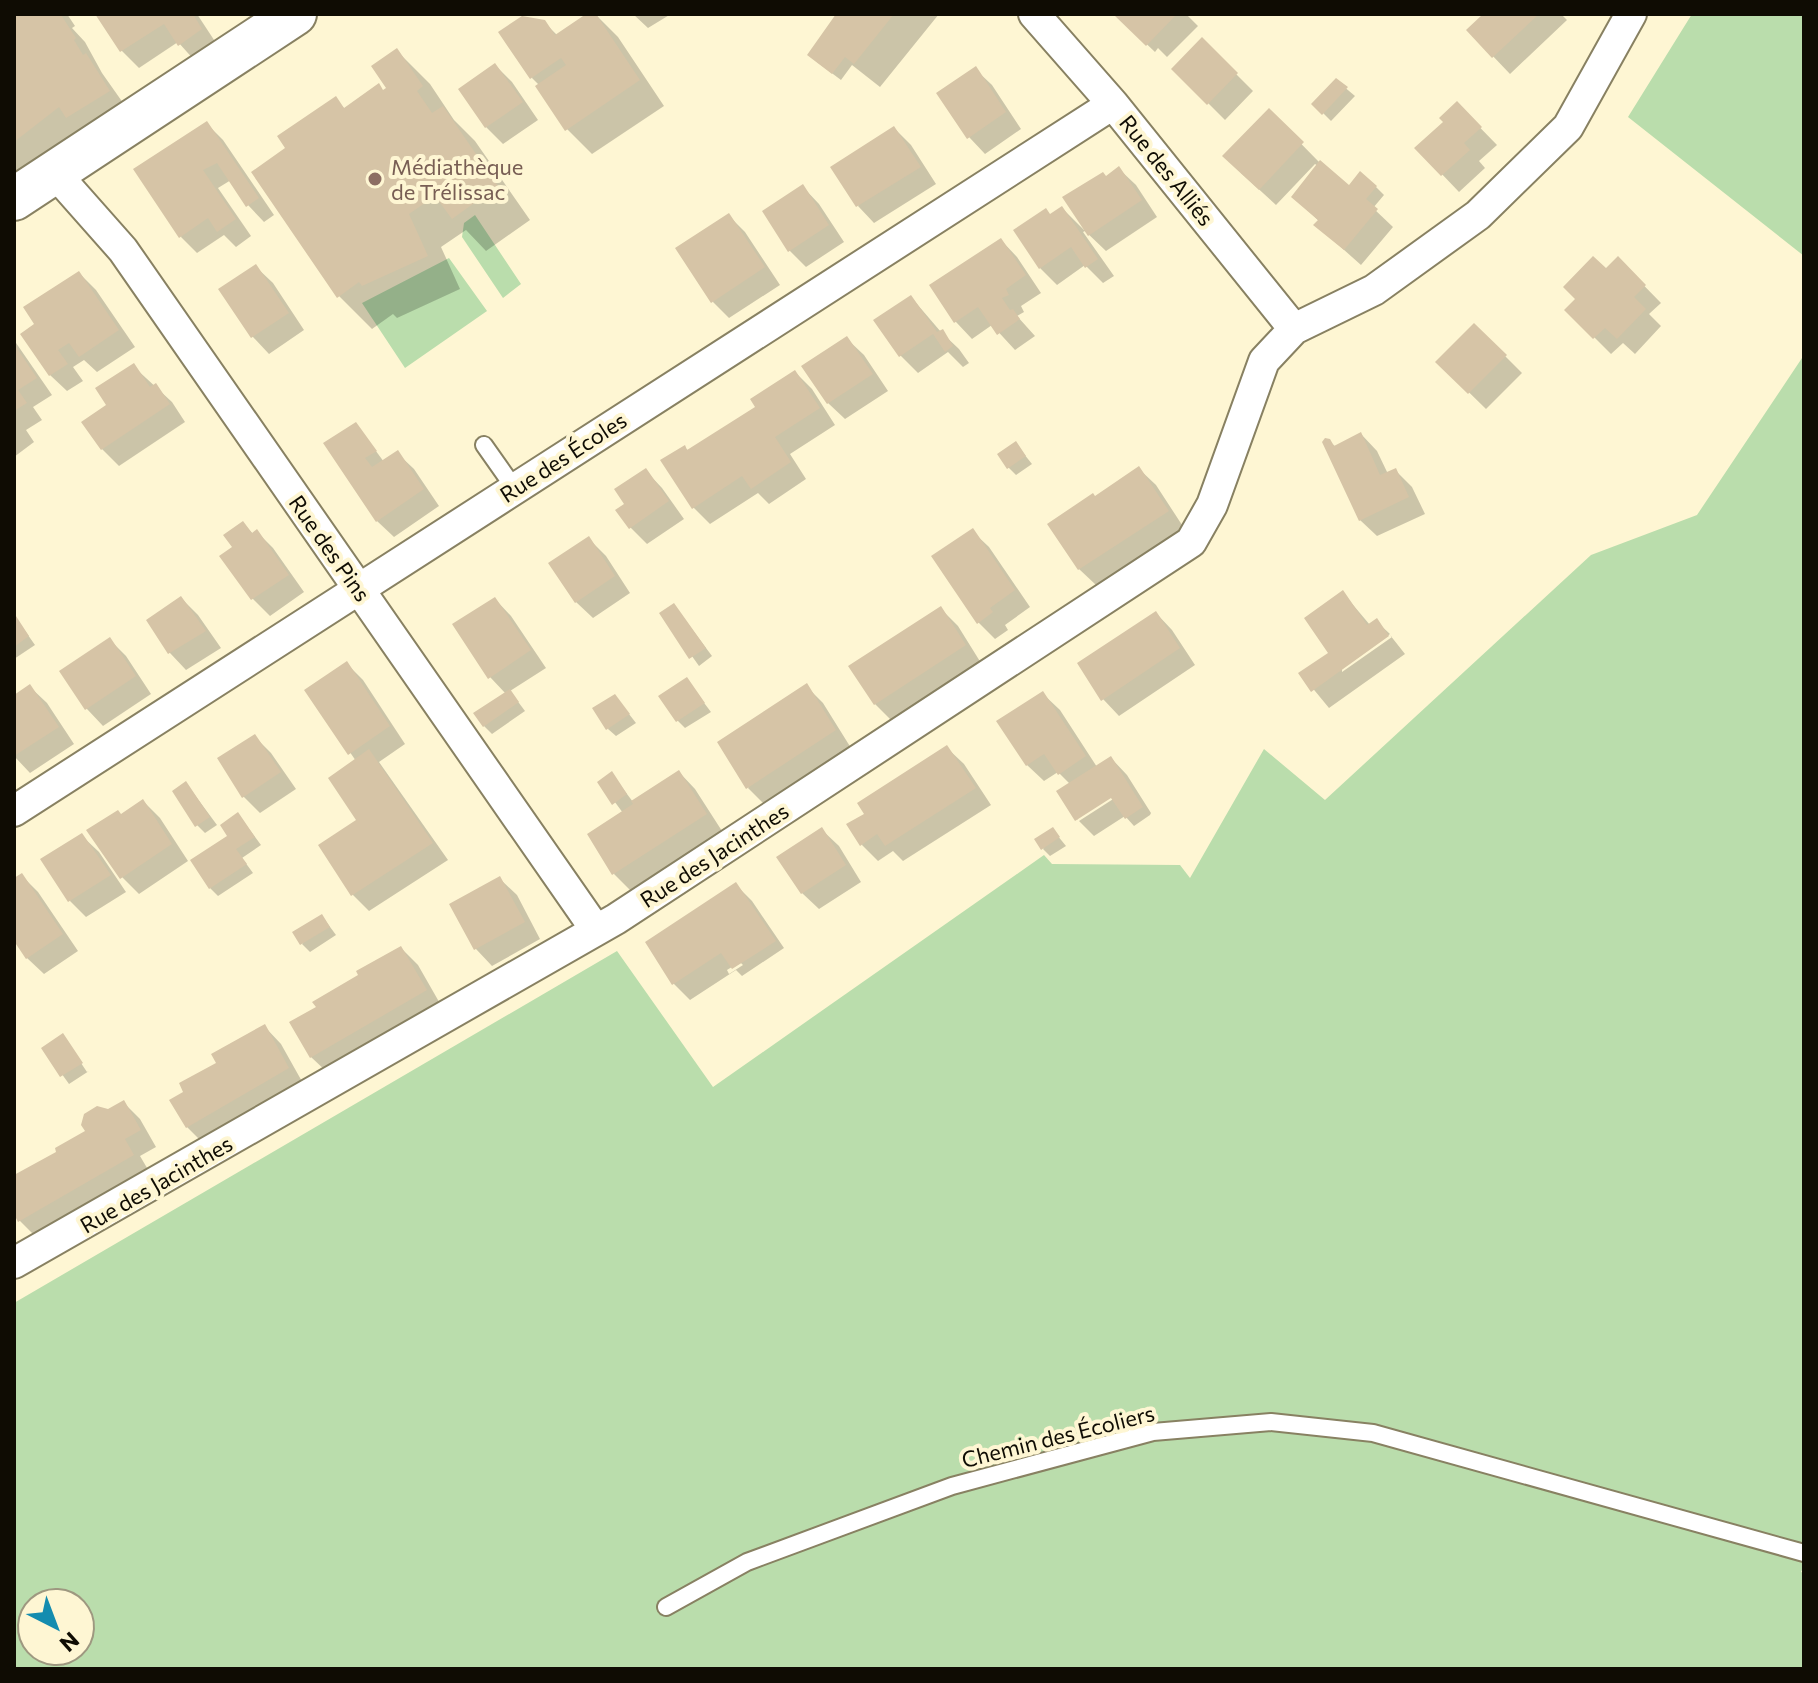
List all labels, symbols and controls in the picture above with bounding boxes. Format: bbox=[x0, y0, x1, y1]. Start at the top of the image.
street label: Rue des Alliés bbox=[1114, 109, 1220, 231]
place label: Médiathèque de Trélissac bbox=[391, 153, 523, 205]
marker: Médiathèque de Trélissac bbox=[366, 170, 384, 188]
street label: Rue des Écoles bbox=[495, 406, 631, 508]
street label: Rue des Pins bbox=[284, 490, 376, 606]
street label: Rue des Jacinthes bbox=[635, 797, 793, 913]
street label: Rue des Jacinthes bbox=[75, 1129, 237, 1239]
street label: Chemin des Écoliers bbox=[959, 1399, 1157, 1473]
north arrow bbox=[16, 1587, 96, 1667]
text: N bbox=[55, 1627, 85, 1658]

